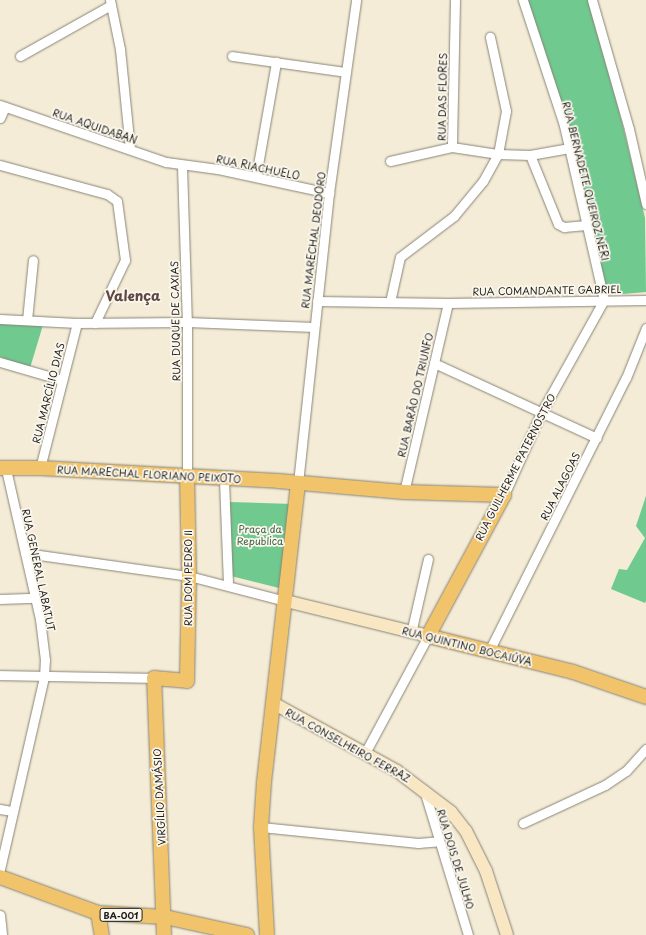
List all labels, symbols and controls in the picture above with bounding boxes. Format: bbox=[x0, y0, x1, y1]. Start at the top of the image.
street label: RUA DAS FLORES bbox=[435, 53, 449, 141]
street label: RUA BERNADETE QUEIROZ NERI bbox=[560, 99, 612, 263]
street label: RUA AQUIDABAN bbox=[51, 106, 139, 146]
street label: RUA RIACHUELO bbox=[215, 152, 301, 182]
street label: RUA MARECHAL DEODORO bbox=[299, 170, 327, 310]
street label: RUA DUQUE DE CAXIAS bbox=[168, 260, 182, 382]
street label: RUA COMANDANTE GABRIEL bbox=[472, 283, 622, 297]
district label: Valença bbox=[105, 288, 161, 304]
street label: RUA BARÃO DO TRIUNFO bbox=[394, 330, 436, 460]
street label: RUA MARCÍLIO DIAS bbox=[29, 340, 67, 446]
street label: RUA GUILHERME PATERNOSTRO bbox=[472, 391, 558, 543]
street label: RUA ALAGOAS bbox=[537, 449, 583, 523]
street label: RUA MARECHAL FLORIANO PEIXOTO bbox=[56, 463, 242, 485]
street label: RUA GENERAL LABATUT bbox=[20, 507, 58, 633]
park label: Praça da Republica bbox=[237, 522, 283, 546]
street label: RUA DOM PEDRO II bbox=[182, 528, 194, 628]
street label: RUA QUINTINO BOCAIÚVA bbox=[400, 624, 534, 668]
street label: RUA CONSELHEIRO FERRAZ bbox=[283, 705, 413, 785]
street label: VIRGÍLIO DAMÁSIO bbox=[150, 748, 168, 846]
street label: RUA DOIS DE JULHO bbox=[435, 806, 477, 912]
road number: BA-001 bbox=[99, 908, 143, 922]

